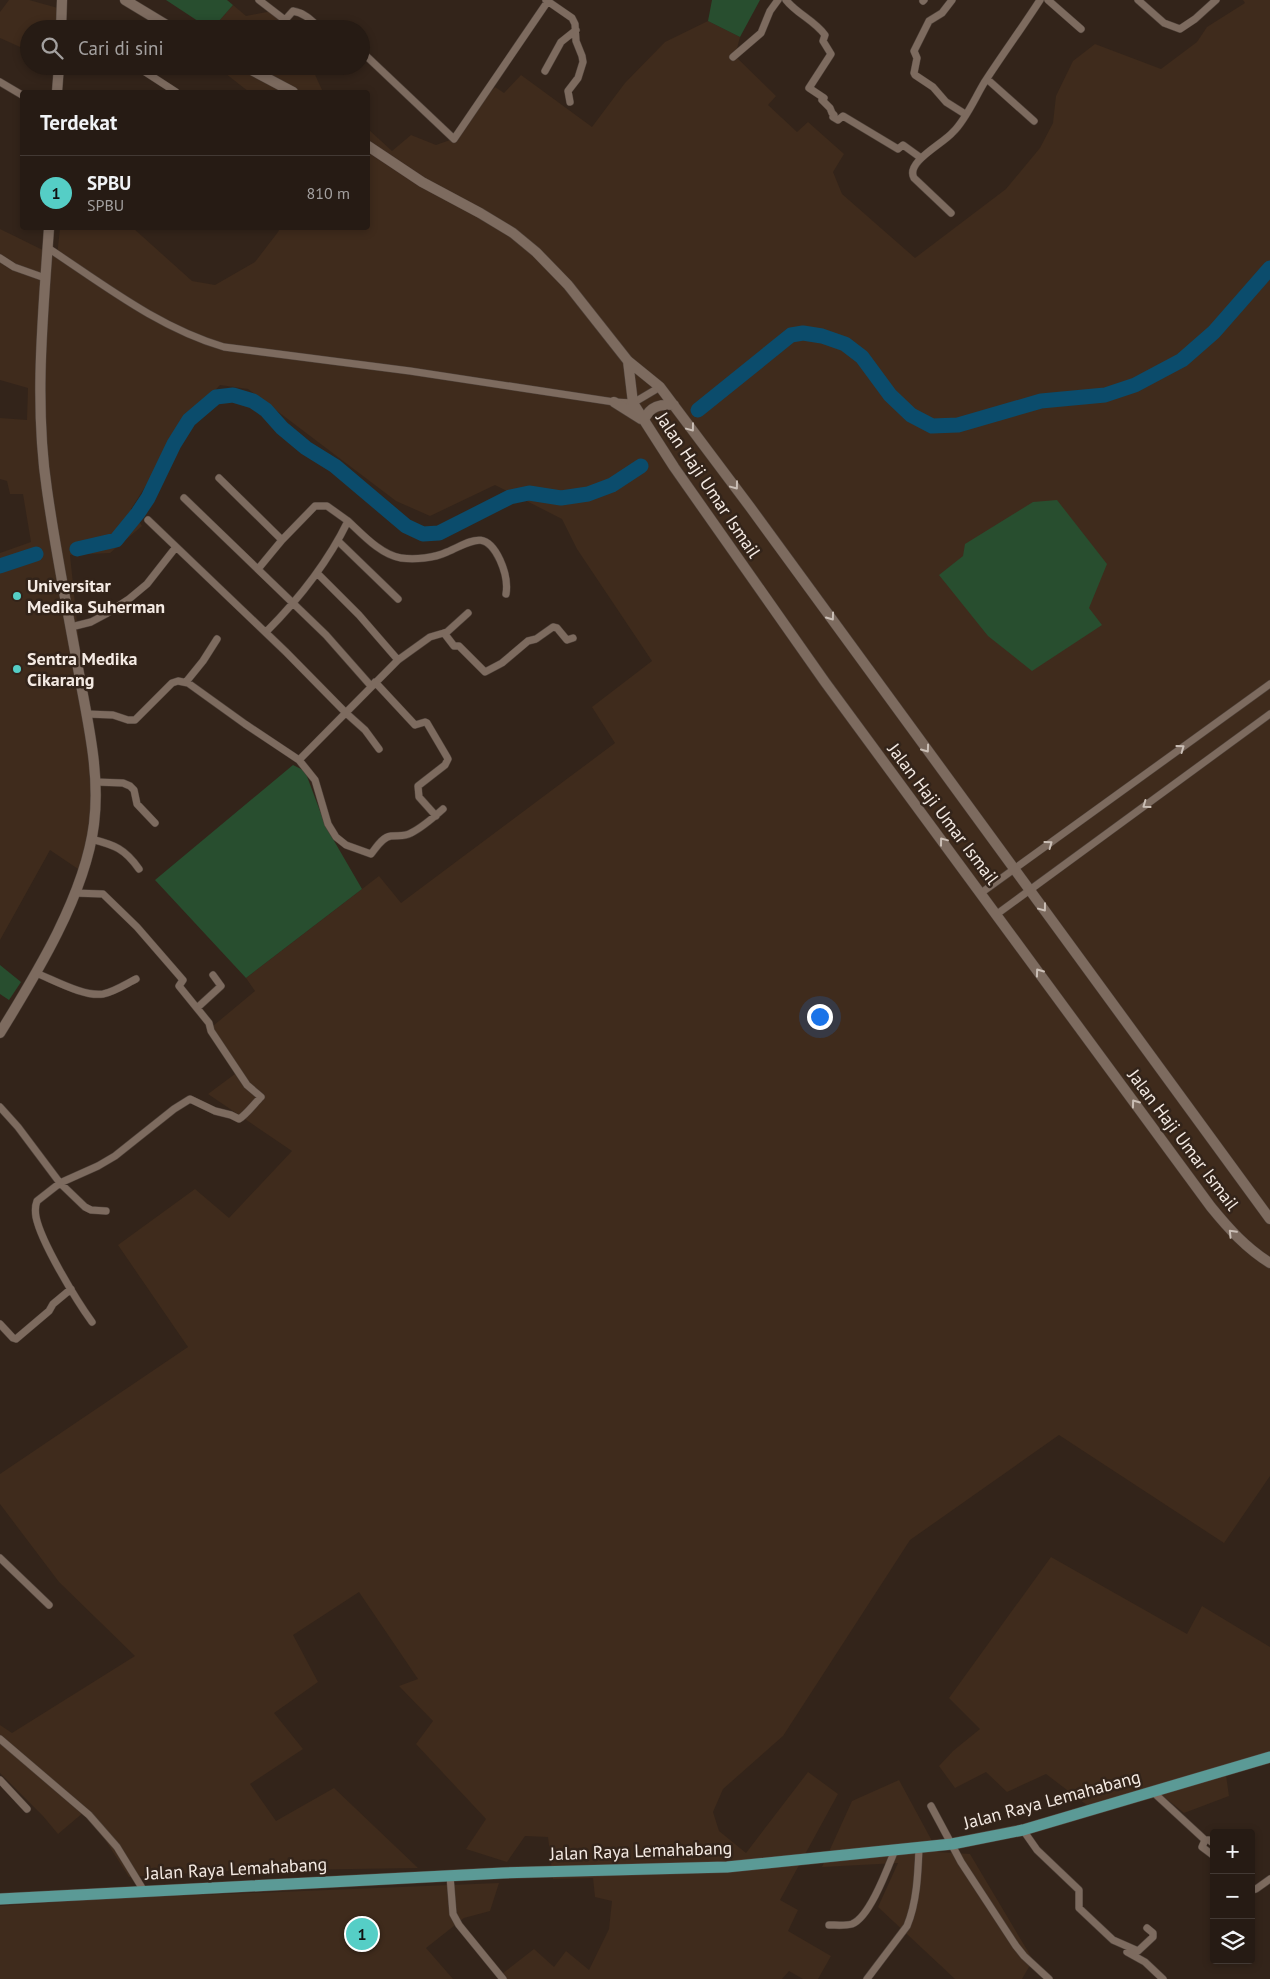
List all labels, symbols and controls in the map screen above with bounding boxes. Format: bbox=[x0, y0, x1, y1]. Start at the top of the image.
search box bbox=[20, 20, 370, 75]
icon: search bbox=[38, 34, 66, 62]
text: Cari di sini bbox=[78, 36, 164, 60]
text: Terdekat bbox=[40, 109, 117, 136]
text: SPBU bbox=[87, 171, 131, 195]
text: 1 bbox=[51, 183, 61, 203]
text: 810 m bbox=[307, 183, 350, 203]
text: SPBU bbox=[87, 195, 124, 215]
street label: Jalan Haji Umar Ismail bbox=[650, 407, 766, 563]
one-way arrow bbox=[685, 422, 694, 432]
one-way arrow bbox=[729, 480, 737, 489]
place label: Universitar Medika Suherman bbox=[27, 574, 165, 618]
marker: Universitar Medika Suherman bbox=[11, 590, 23, 602]
one-way arrow bbox=[825, 612, 834, 621]
place label: Sentra Medika Cikarang bbox=[27, 647, 138, 691]
marker: Sentra Medika Cikarang bbox=[11, 663, 23, 675]
street label: Jalan Haji Umar Ismail bbox=[882, 738, 1005, 890]
one-way arrow bbox=[920, 743, 929, 753]
one-way arrow bbox=[1175, 745, 1184, 754]
one-way arrow bbox=[1142, 799, 1152, 808]
one-way arrow bbox=[940, 838, 948, 847]
one-way arrow bbox=[1043, 841, 1053, 850]
one-way arrow bbox=[1037, 902, 1045, 911]
one-way arrow bbox=[1036, 968, 1045, 978]
your location bbox=[807, 1004, 833, 1030]
street label: Jalan Haji Umar Ismail bbox=[1122, 1064, 1245, 1216]
one-way arrow bbox=[1132, 1099, 1141, 1109]
one-way arrow bbox=[1229, 1229, 1238, 1238]
street label: Jalan Raya Lemahabang bbox=[960, 1765, 1143, 1834]
map controls bbox=[1210, 1829, 1255, 1964]
button: + bbox=[1210, 1829, 1255, 1874]
street label: Jalan Raya Lemahabang bbox=[548, 1836, 733, 1865]
street label: Jalan Raya Lemahabang bbox=[143, 1852, 328, 1885]
button: − bbox=[1210, 1874, 1255, 1919]
pin: 1 bbox=[346, 1915, 378, 1953]
button: layers bbox=[1210, 1919, 1255, 1964]

